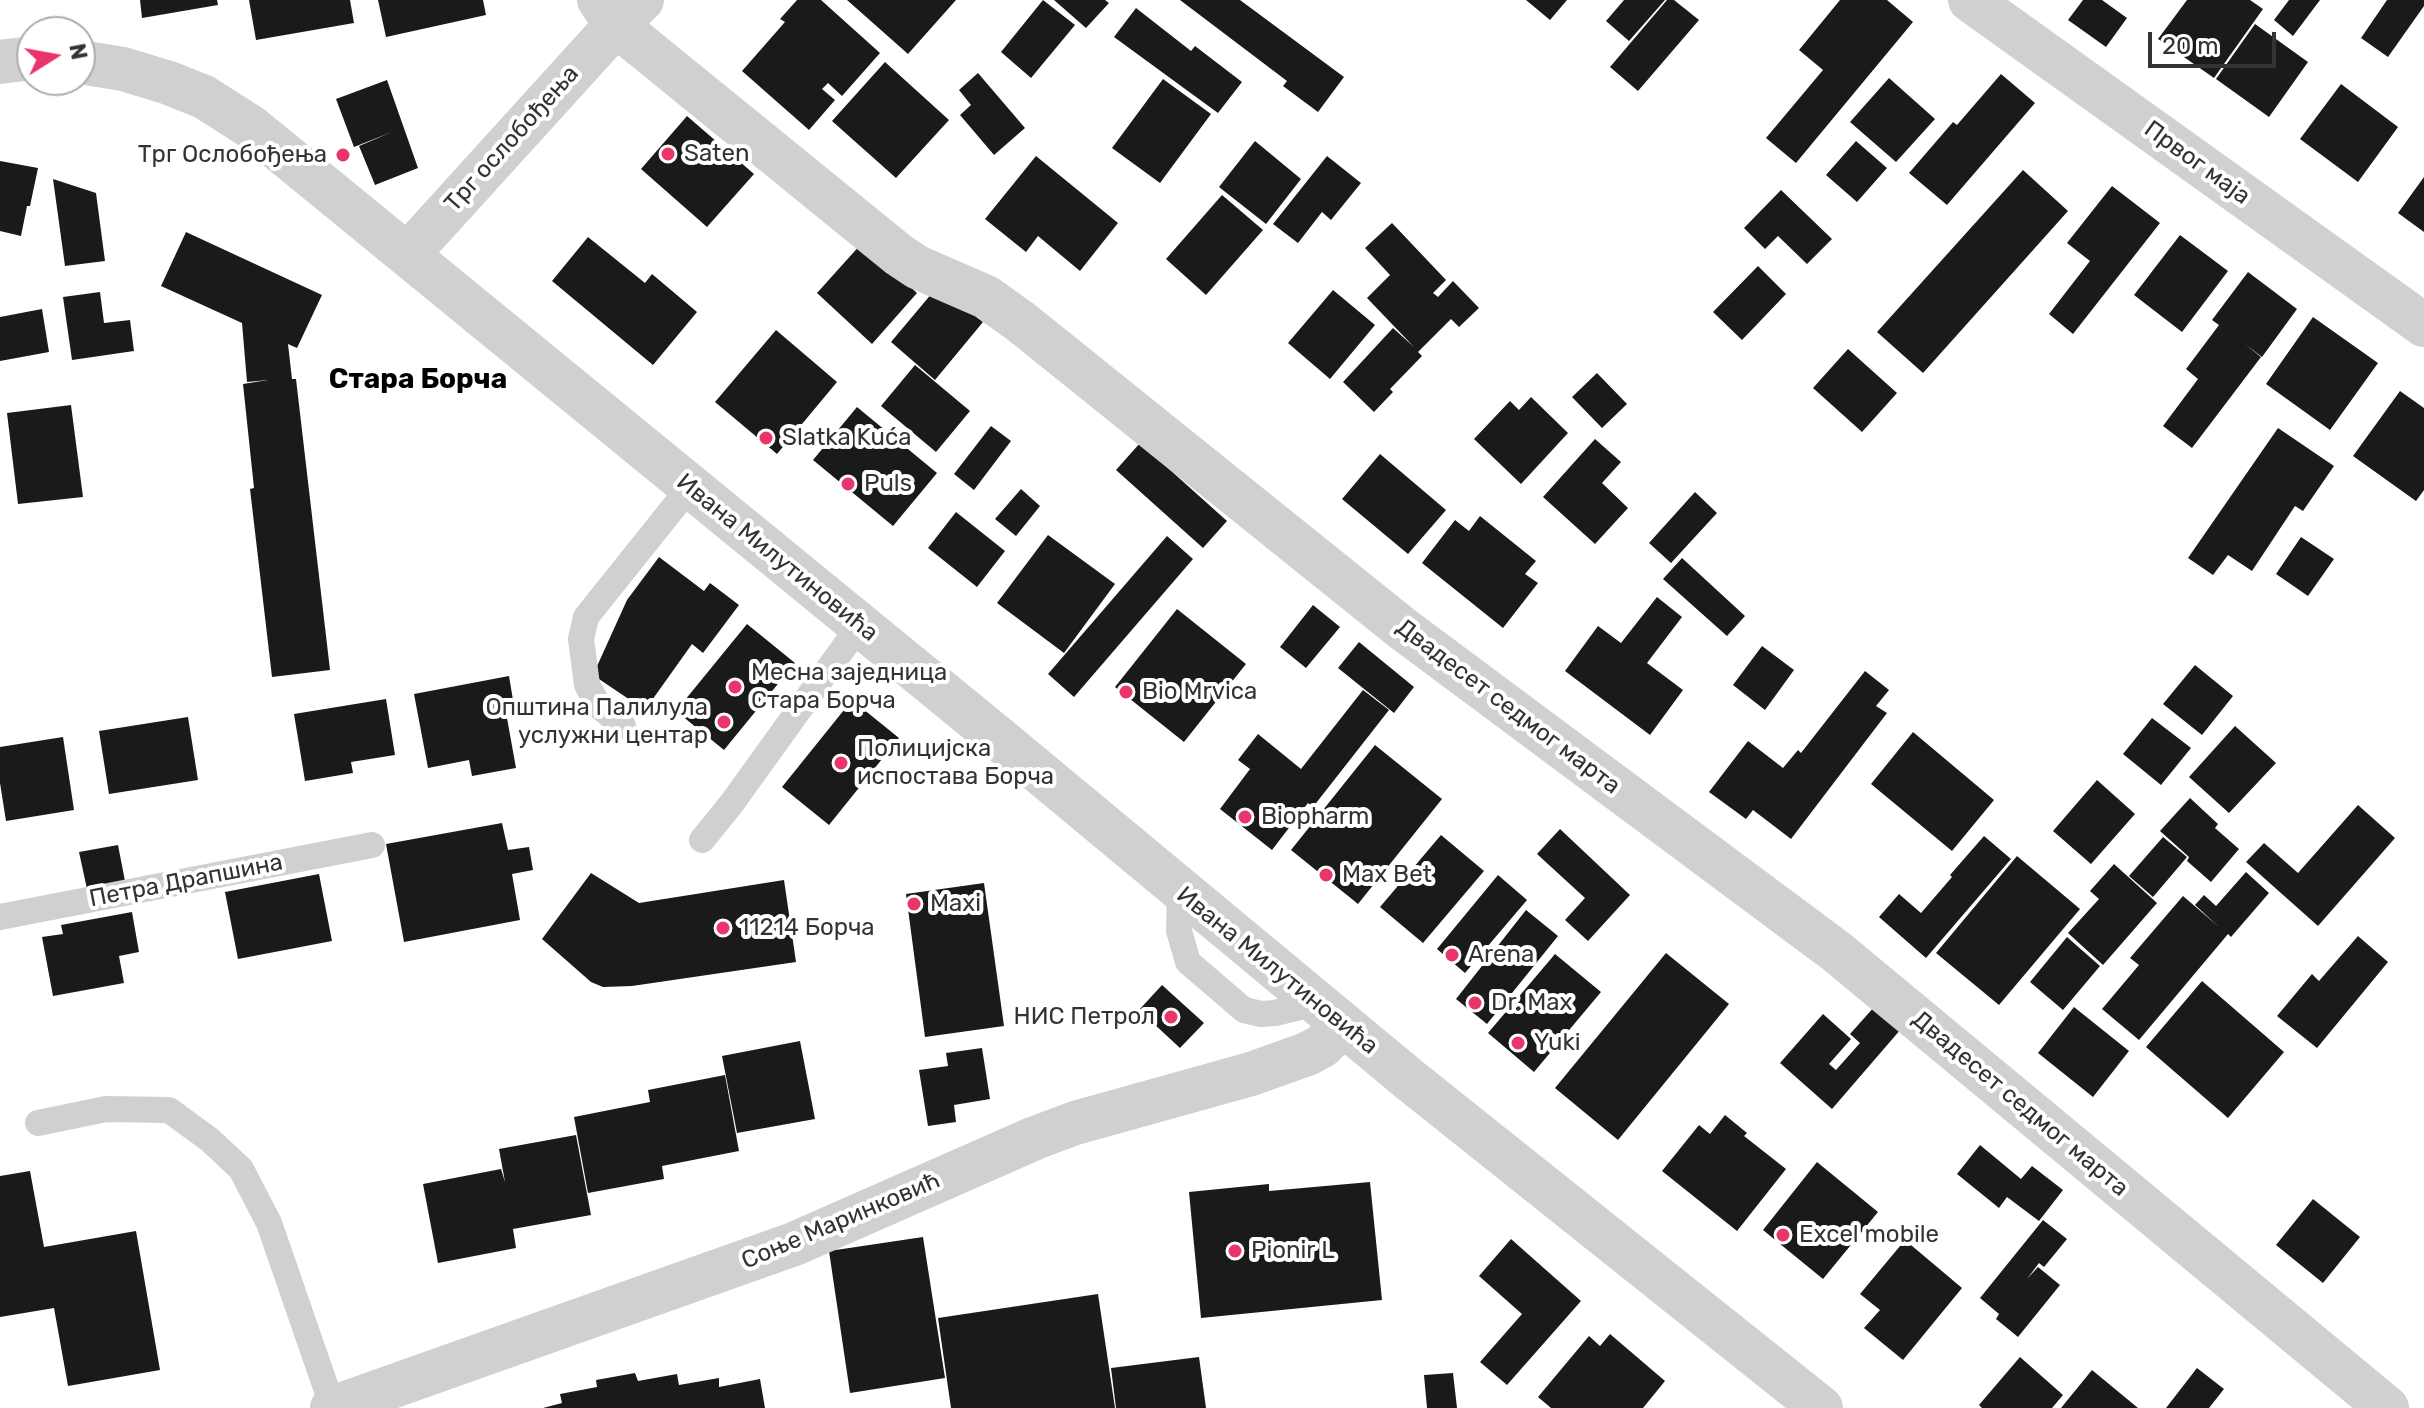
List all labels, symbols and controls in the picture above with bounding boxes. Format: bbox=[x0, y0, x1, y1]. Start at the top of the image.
north arrow bbox=[16, 16, 96, 96]
scale bar bbox=[2152, 16, 2280, 66]
text: 20 m bbox=[2162, 32, 2219, 60]
text: N bbox=[63, 41, 93, 62]
street label: Трг ослобођења bbox=[439, 60, 585, 218]
street label: Првог маја bbox=[2138, 115, 2256, 211]
place label: Saten bbox=[684, 140, 749, 168]
place label: Трг Ослобођења bbox=[138, 141, 327, 169]
marker: Saten bbox=[659, 145, 677, 163]
marker: Трг Ослобођења bbox=[334, 146, 352, 164]
district label: Стара Борча bbox=[329, 363, 507, 397]
place label: Slatka Kuća bbox=[782, 424, 911, 452]
marker: Slatka Kuća bbox=[757, 429, 775, 447]
street label: Ивана Милутиновића bbox=[671, 468, 883, 648]
place label: Puls bbox=[864, 470, 912, 498]
marker: Puls bbox=[839, 475, 857, 493]
street label: Двадесет седмог марта bbox=[1390, 613, 1626, 801]
place label: Месна заједница Стара Борча bbox=[751, 659, 947, 715]
marker: Месна заједница Стара Борча bbox=[726, 678, 744, 696]
place label: Bio Mrvica bbox=[1142, 678, 1257, 706]
marker: Bio Mrvica bbox=[1117, 683, 1135, 701]
place label: Општина Палилула услужни центар bbox=[486, 694, 708, 750]
marker: Општина Палилула услужни центар bbox=[715, 713, 733, 731]
place label: Полицијска испостава Борча bbox=[857, 735, 1054, 791]
marker: Полицијска испостава Борча bbox=[832, 754, 850, 772]
place label: Biopharm bbox=[1261, 803, 1369, 831]
marker: Biopharm bbox=[1236, 808, 1254, 826]
street label: Петра Драпшина bbox=[87, 848, 285, 914]
place label: Max Bet bbox=[1342, 861, 1432, 889]
marker: Max Bet bbox=[1317, 866, 1335, 884]
street label: Ивана Милутиновића bbox=[1171, 881, 1383, 1061]
place label: Maxi bbox=[930, 890, 981, 918]
marker: Maxi bbox=[905, 895, 923, 913]
place label: 11214 Борча bbox=[739, 914, 875, 942]
marker: 11214 Борча bbox=[714, 919, 732, 937]
place label: Arena bbox=[1468, 941, 1534, 969]
marker: Arena bbox=[1443, 946, 1461, 964]
place label: Dr. Max bbox=[1491, 989, 1573, 1017]
marker: Dr. Max bbox=[1466, 994, 1484, 1012]
place label: НИС Петрол bbox=[1014, 1003, 1155, 1031]
street label: Двадесет седмог марта bbox=[1906, 1005, 2134, 1203]
marker: НИС Петрол bbox=[1162, 1008, 1180, 1026]
place label: Yuki bbox=[1534, 1029, 1581, 1057]
marker: Yuki bbox=[1509, 1034, 1527, 1052]
street label: Соње Маринковић bbox=[737, 1166, 945, 1276]
place label: Excel mobile bbox=[1799, 1221, 1939, 1249]
marker: Excel mobile bbox=[1774, 1226, 1792, 1244]
place label: Pionir L bbox=[1251, 1237, 1335, 1265]
marker: Pionir L bbox=[1226, 1242, 1244, 1260]

